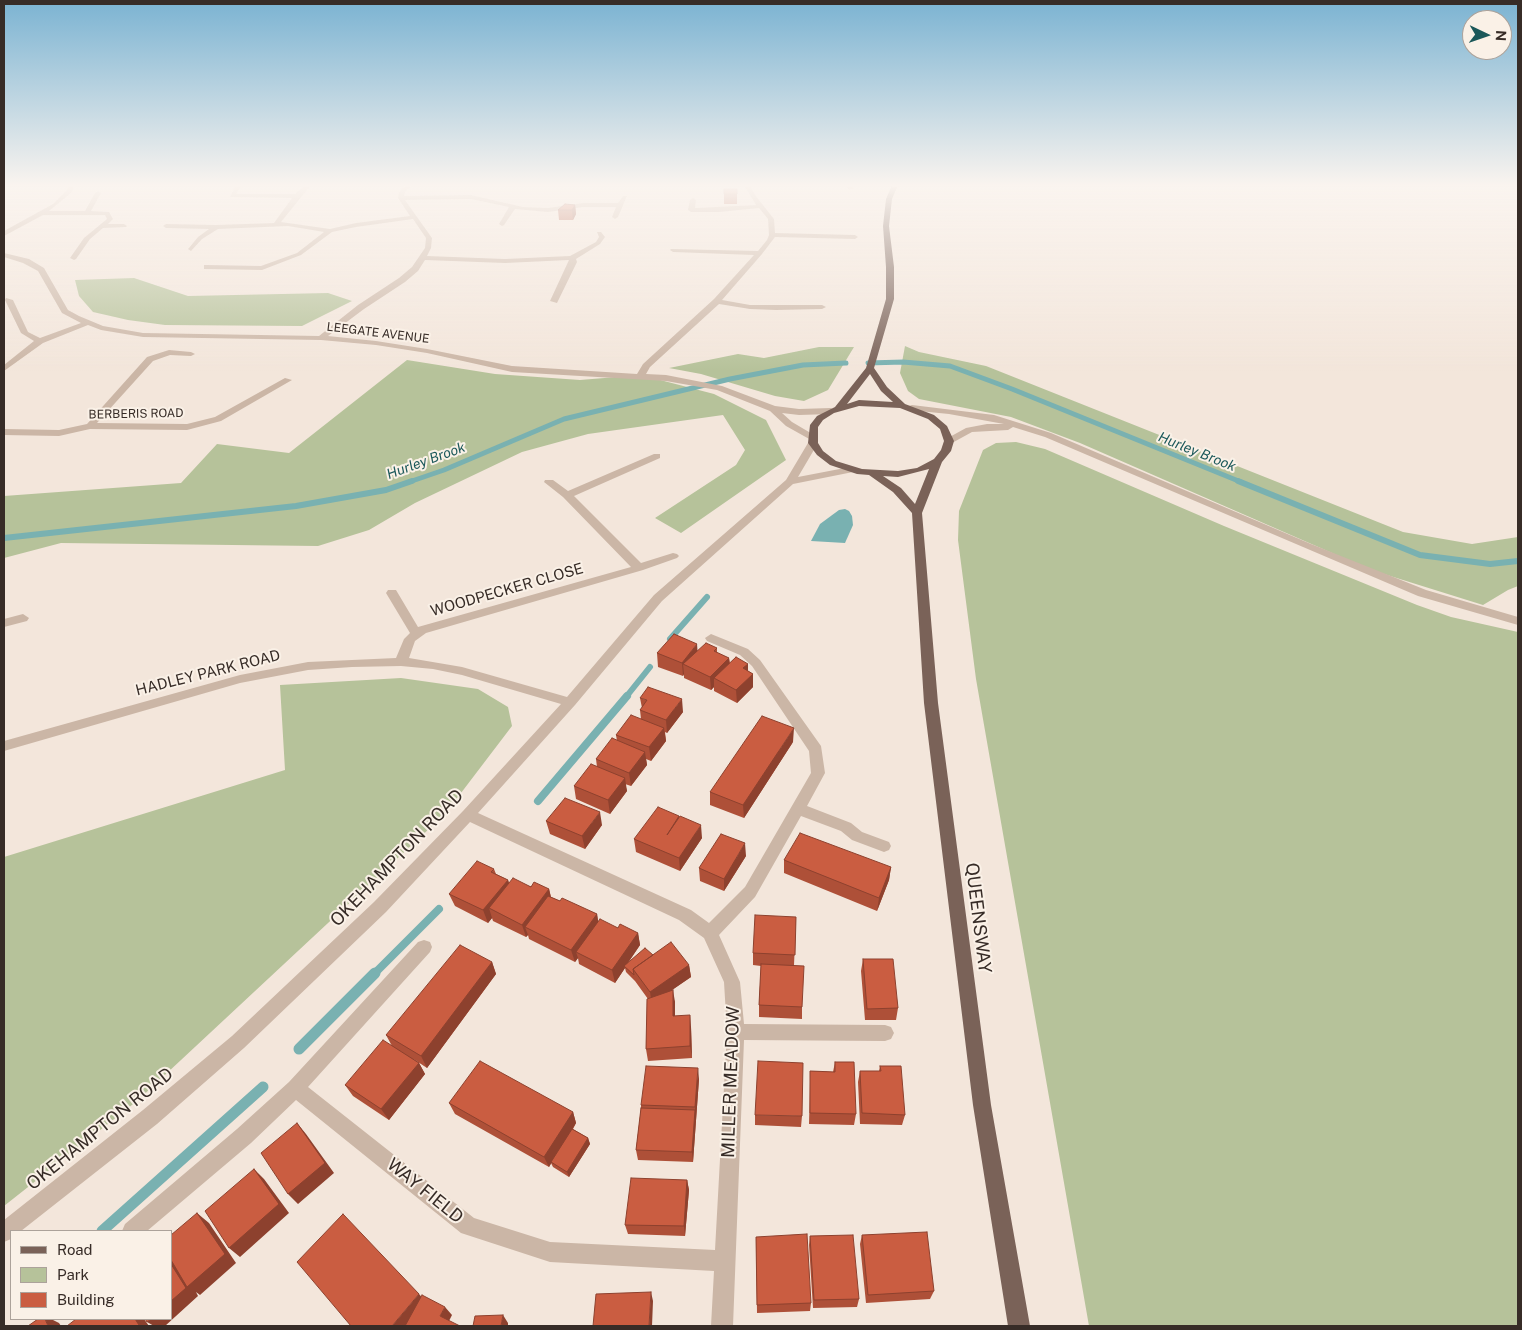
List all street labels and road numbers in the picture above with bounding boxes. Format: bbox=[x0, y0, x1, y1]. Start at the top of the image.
street label: LEEGATE AVENUE bbox=[326, 320, 430, 346]
street label: BERBERIS ROAD bbox=[88, 406, 184, 422]
street label: WOODPECKER CLOSE bbox=[429, 560, 585, 620]
street label: HADLEY PARK ROAD bbox=[134, 646, 282, 700]
street label: OKEHAMPTON ROAD bbox=[326, 785, 468, 931]
street label: QUEENSWAY bbox=[961, 862, 995, 974]
street label: MILLER MEADOW bbox=[718, 1006, 744, 1158]
street label: OKEHAMPTON ROAD bbox=[22, 1063, 178, 1195]
street label: WAY FIELD bbox=[383, 1154, 467, 1228]

